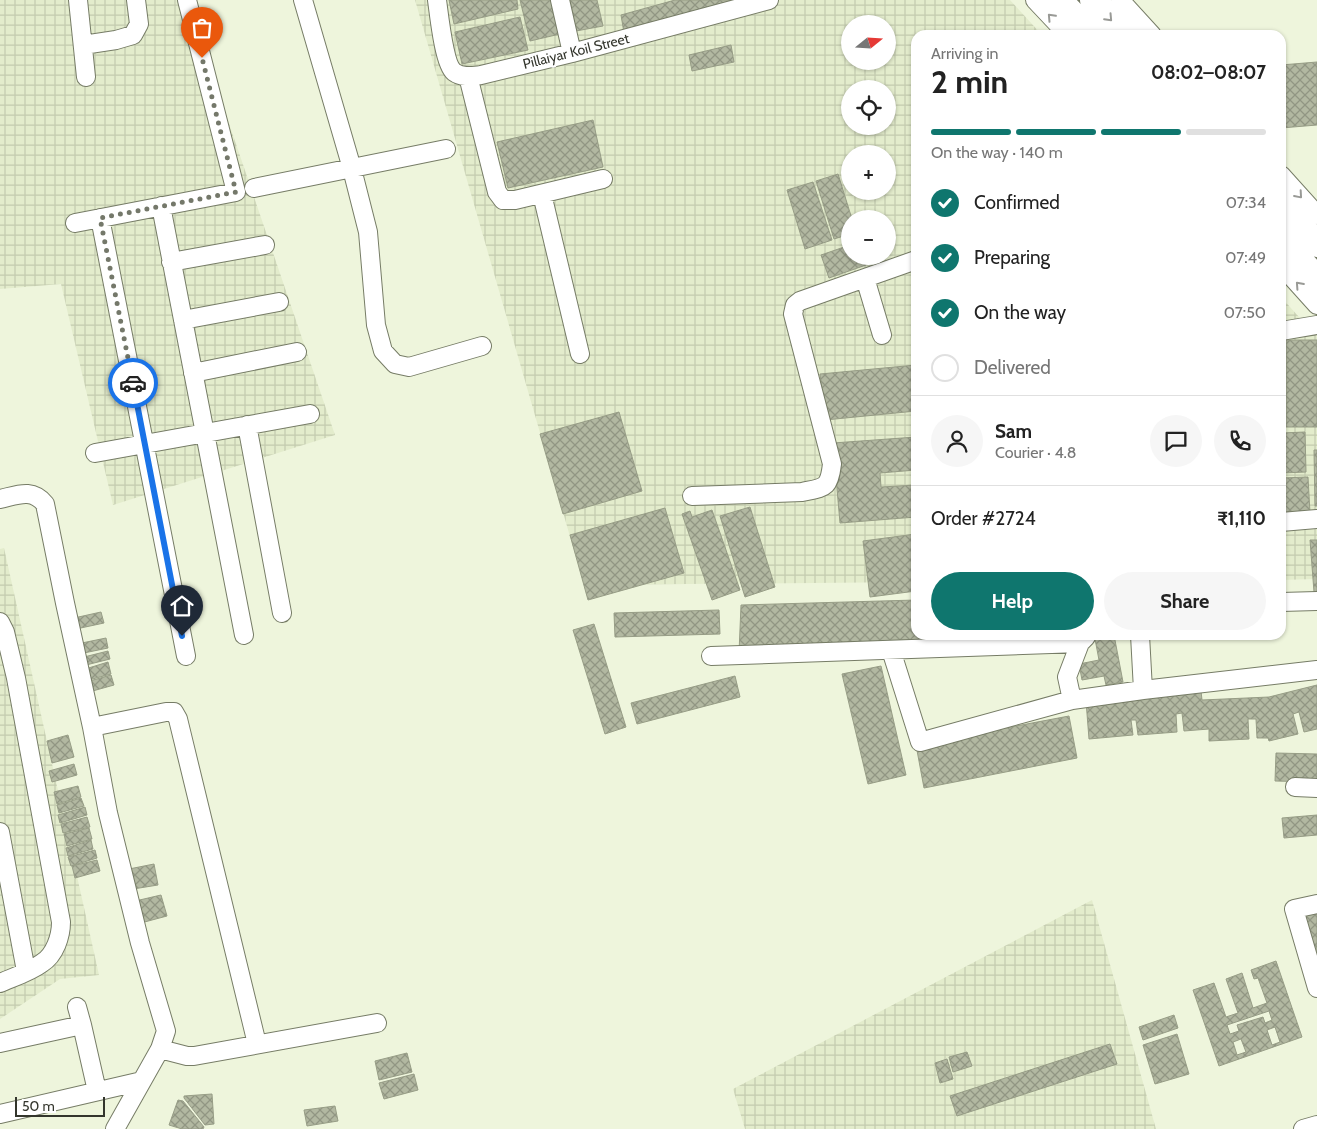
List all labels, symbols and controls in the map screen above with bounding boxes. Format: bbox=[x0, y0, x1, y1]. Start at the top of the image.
pin bbox=[181, 7, 223, 58]
one-way arrow bbox=[1104, 12, 1113, 21]
icon: bag bbox=[188, 14, 216, 42]
one-way arrow bbox=[1048, 14, 1057, 23]
north arrow bbox=[841, 15, 896, 70]
map controls bbox=[841, 15, 896, 265]
street label: Pillaiyar Koil Street bbox=[521, 29, 631, 73]
text: Arriving in bbox=[931, 44, 998, 63]
text: 08:02–08:07 bbox=[1151, 61, 1266, 84]
text: 2 min bbox=[931, 62, 1008, 101]
button: locate bbox=[841, 80, 896, 135]
text: On the way · 140 m bbox=[931, 143, 1063, 162]
button: + bbox=[841, 145, 896, 200]
icon: check bbox=[931, 189, 959, 217]
one-way arrow bbox=[1293, 189, 1302, 198]
text: Confirmed bbox=[974, 191, 1060, 214]
text: 07:34 bbox=[1226, 193, 1266, 212]
button: − bbox=[841, 210, 896, 265]
icon: check bbox=[931, 244, 959, 272]
text: Preparing bbox=[974, 246, 1050, 269]
text: 07:49 bbox=[1225, 248, 1266, 267]
one-way arrow bbox=[1296, 282, 1305, 291]
icon: check bbox=[931, 299, 959, 327]
text: On the way bbox=[974, 301, 1066, 324]
text: 07:50 bbox=[1224, 303, 1266, 322]
text: Delivered bbox=[974, 356, 1051, 379]
courier bbox=[108, 358, 158, 408]
icon: car bbox=[119, 369, 147, 397]
button: person bbox=[931, 415, 983, 467]
button: chat bbox=[1150, 415, 1202, 467]
button: phone bbox=[1214, 415, 1266, 467]
text: Sam bbox=[995, 420, 1032, 443]
text: Courier · 4.8 bbox=[995, 443, 1077, 462]
text: Order #2724 bbox=[931, 507, 1036, 530]
text: ₹1,110 bbox=[1217, 507, 1266, 530]
button: Help bbox=[931, 572, 1094, 630]
button: Share bbox=[1104, 572, 1266, 630]
pin bbox=[161, 585, 203, 636]
icon: home bbox=[168, 592, 196, 620]
scale bar bbox=[15, 1094, 105, 1117]
text: 50 m bbox=[22, 1097, 55, 1115]

